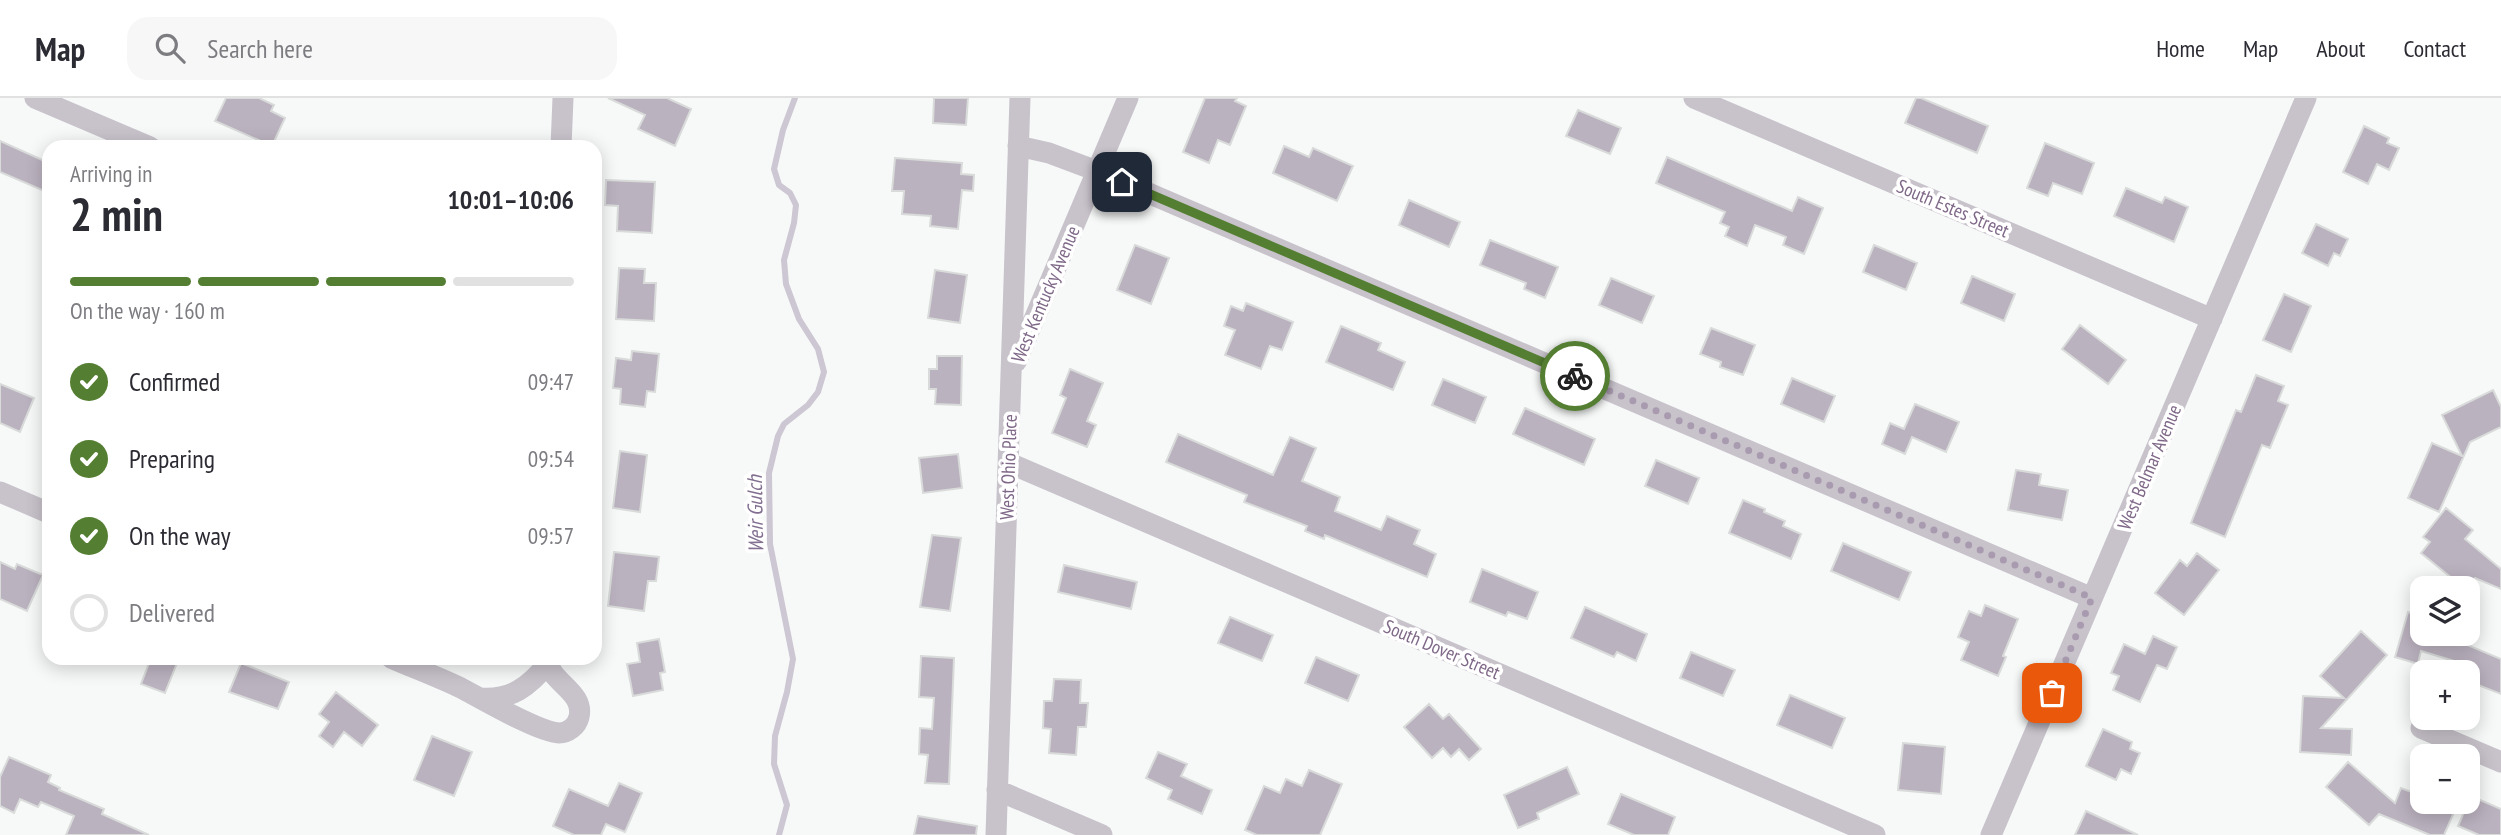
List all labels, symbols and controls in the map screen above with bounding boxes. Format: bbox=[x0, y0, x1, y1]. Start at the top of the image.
search box bbox=[127, 17, 617, 80]
text: Map bbox=[35, 27, 85, 70]
icon: search bbox=[151, 29, 189, 67]
text: Search here bbox=[207, 32, 313, 65]
text: Home bbox=[2156, 33, 2205, 64]
text: Map bbox=[2243, 33, 2278, 64]
text: About bbox=[2316, 33, 2365, 64]
text: Contact bbox=[2403, 33, 2466, 64]
pin bbox=[1092, 152, 1152, 212]
text: Arriving in bbox=[70, 159, 152, 188]
icon: home bbox=[1103, 163, 1141, 201]
street label: South Estes Street bbox=[1893, 174, 2013, 243]
text: 10:01–10:06 bbox=[447, 183, 574, 216]
text: 2 min bbox=[70, 184, 163, 244]
street label: West Kentucky Avenue bbox=[1005, 222, 1085, 366]
text: On the way · 160 m bbox=[70, 296, 225, 325]
courier bbox=[1540, 341, 1610, 411]
icon: bike bbox=[1556, 357, 1594, 395]
icon: check bbox=[70, 363, 108, 401]
text: Confirmed bbox=[129, 365, 220, 398]
text: 09:47 bbox=[528, 367, 574, 396]
street label: West Belmar Avenue bbox=[2112, 401, 2186, 533]
street label: West Ohio Place bbox=[994, 414, 1022, 520]
icon: check bbox=[70, 440, 108, 478]
text: Preparing bbox=[129, 442, 215, 475]
text: 09:54 bbox=[528, 444, 574, 473]
water label: Weir Gulch bbox=[741, 473, 769, 553]
icon: check bbox=[70, 517, 108, 555]
text: On the way bbox=[129, 519, 231, 552]
text: 09:57 bbox=[528, 521, 574, 550]
map controls bbox=[2410, 576, 2480, 814]
button: layers bbox=[2410, 576, 2480, 646]
text: Delivered bbox=[129, 596, 215, 629]
street label: South Dover Street bbox=[1380, 614, 1504, 685]
button: + bbox=[2410, 660, 2480, 730]
pin bbox=[2022, 663, 2082, 723]
icon: bag bbox=[2033, 674, 2071, 712]
button: − bbox=[2410, 744, 2480, 814]

